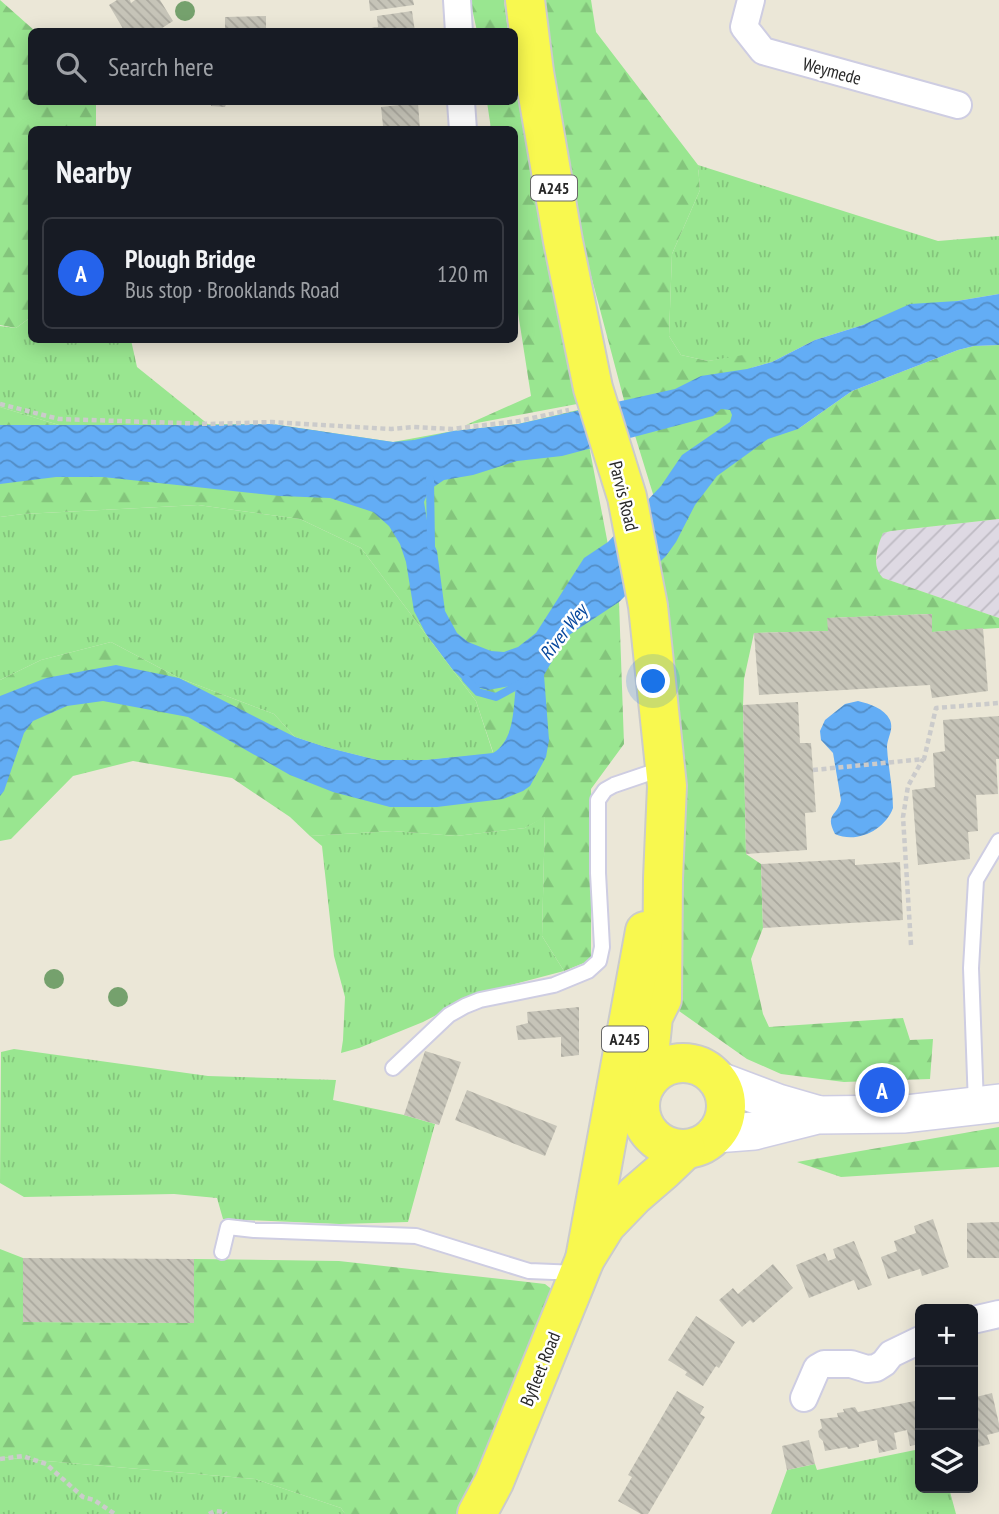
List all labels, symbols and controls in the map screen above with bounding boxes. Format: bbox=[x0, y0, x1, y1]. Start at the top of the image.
search box bbox=[28, 28, 518, 105]
icon: search bbox=[52, 48, 90, 86]
text: Search here bbox=[108, 50, 214, 83]
street label: Weymede bbox=[800, 52, 864, 90]
text: Nearby bbox=[56, 152, 131, 191]
road number: A245 bbox=[531, 176, 577, 200]
text: Plough Bridge bbox=[125, 242, 256, 275]
text: A bbox=[75, 259, 87, 288]
text: 120 m bbox=[437, 259, 488, 288]
text: Bus stop · Brooklands Road bbox=[125, 275, 339, 304]
street label: Parvis Road bbox=[604, 459, 644, 533]
water label: River Wey bbox=[534, 597, 594, 665]
your location bbox=[636, 664, 670, 698]
road number: A245 bbox=[602, 1026, 648, 1051]
pin: A bbox=[859, 1064, 905, 1116]
map controls bbox=[915, 1304, 978, 1493]
button: + bbox=[915, 1304, 978, 1367]
street label: Byfleet Road bbox=[515, 1329, 565, 1409]
button: − bbox=[915, 1367, 978, 1430]
button: layers bbox=[915, 1430, 978, 1493]

